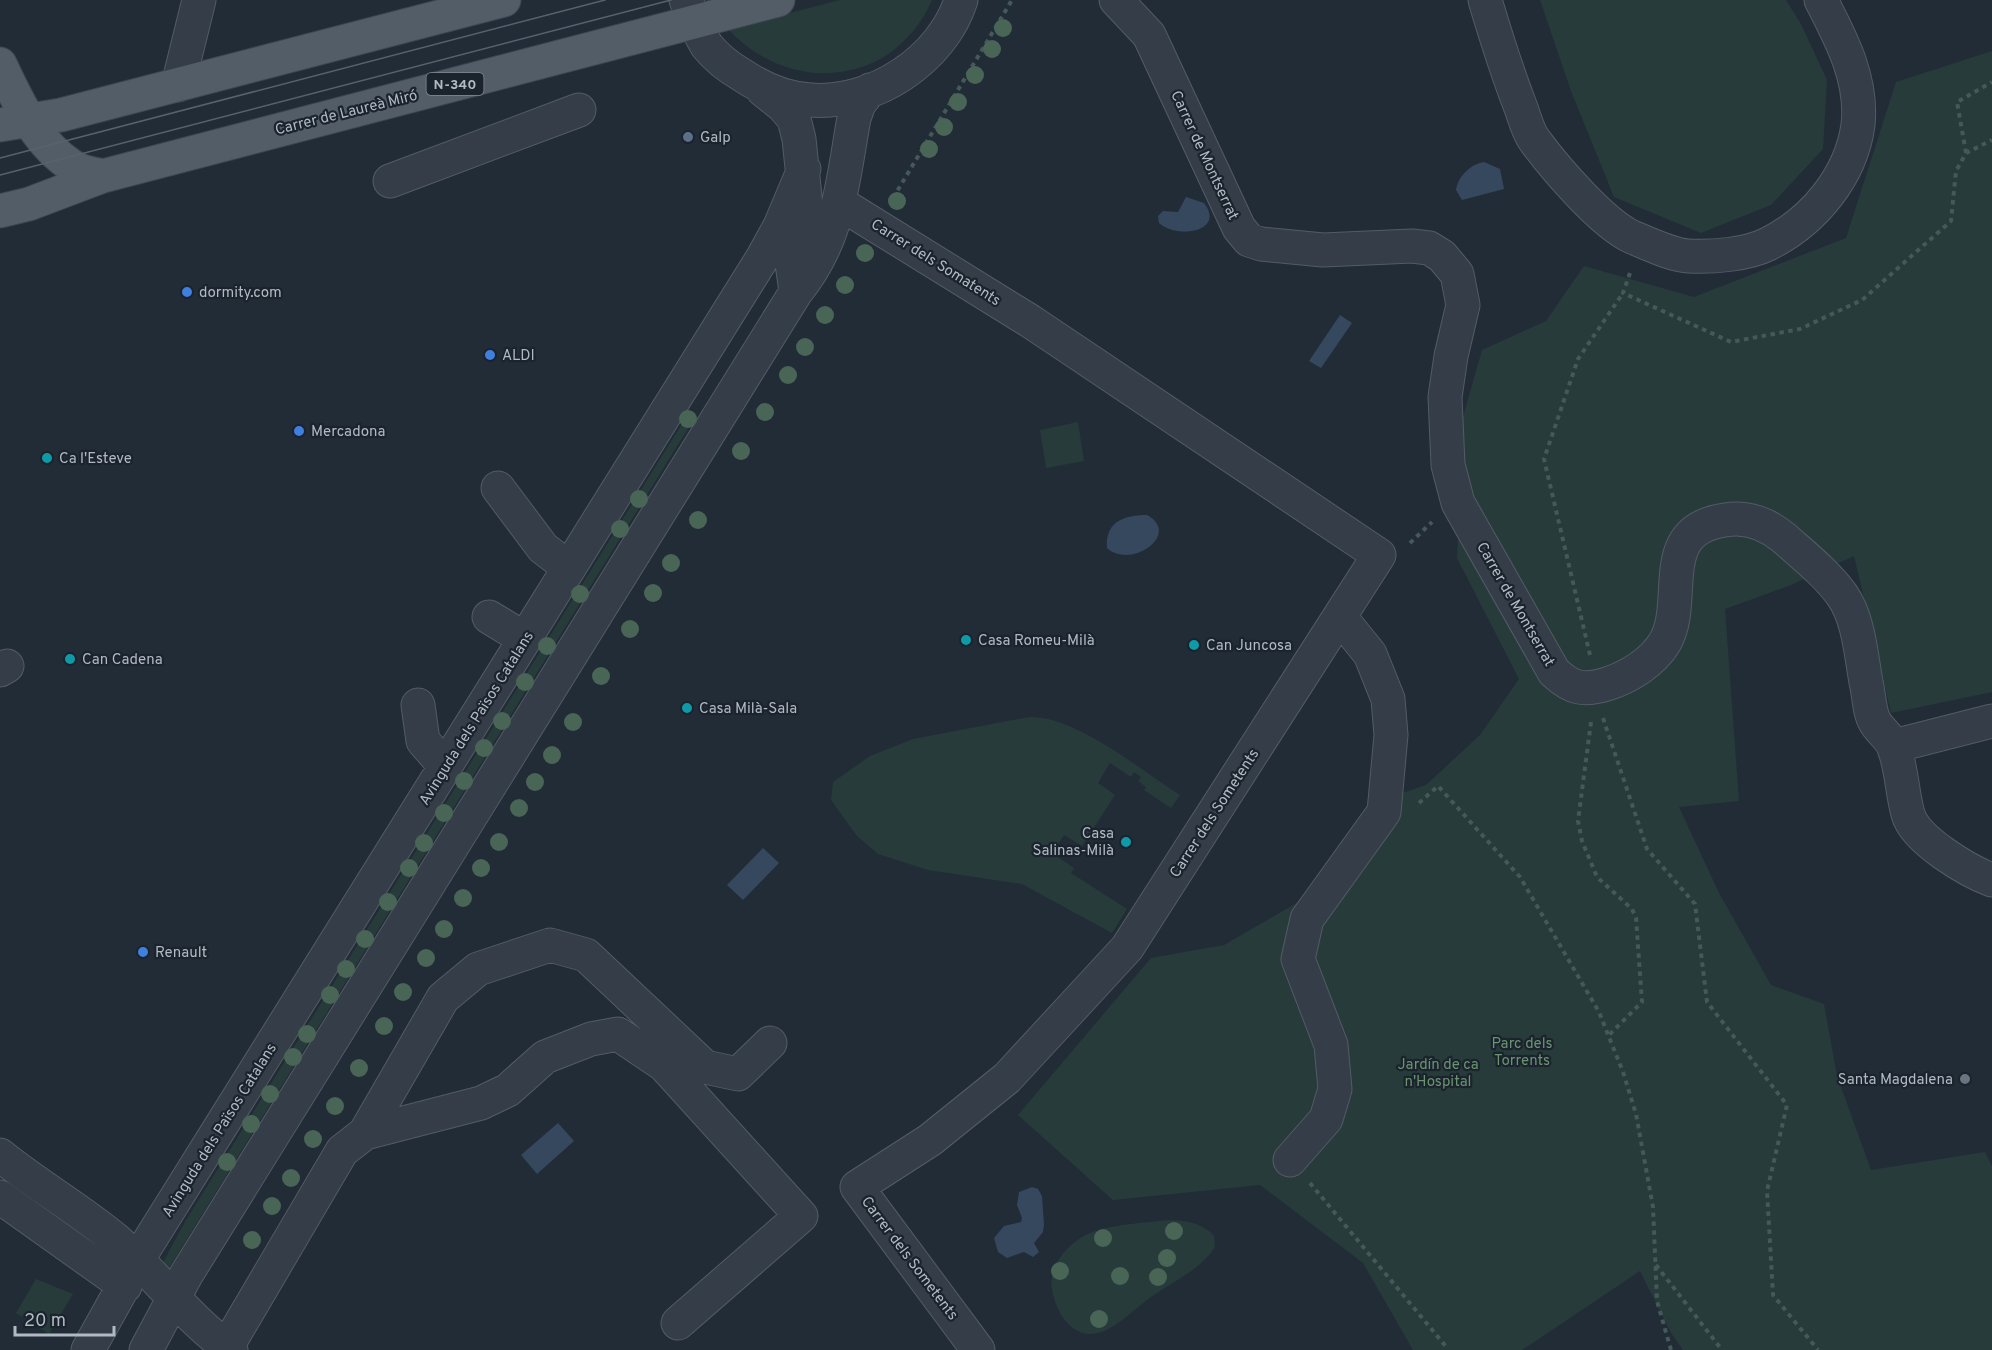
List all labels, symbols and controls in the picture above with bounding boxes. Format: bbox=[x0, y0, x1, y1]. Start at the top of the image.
road number: N-340 bbox=[426, 73, 484, 95]
street label: Carrer de Laureà Miró bbox=[273, 87, 420, 140]
street label: Carrer de Montserrat bbox=[1165, 88, 1242, 223]
place label: Galp bbox=[700, 129, 731, 148]
marker: Galp bbox=[681, 130, 695, 144]
street label: Carrer dels Somatents bbox=[867, 216, 1004, 311]
place label: dormity.com bbox=[199, 284, 282, 303]
marker: dormity.com bbox=[180, 285, 194, 299]
place label: ALDI bbox=[502, 347, 535, 366]
marker: ALDI bbox=[483, 348, 497, 362]
place label: Mercadona bbox=[311, 423, 385, 442]
marker: Mercadona bbox=[292, 424, 306, 438]
place label: Ca l'Esteve bbox=[59, 450, 132, 469]
marker: Ca l'Esteve bbox=[40, 451, 54, 465]
street label: Carrer de Montserrat bbox=[1471, 539, 1558, 670]
street label: Avinguda dels Països Catalans bbox=[416, 628, 539, 810]
place label: Casa Romeu-Milà bbox=[978, 632, 1095, 651]
marker: Casa Romeu-Milà bbox=[959, 633, 973, 647]
place label: Can Juncosa bbox=[1206, 637, 1292, 656]
marker: Can Juncosa bbox=[1187, 638, 1201, 652]
place label: Can Cadena bbox=[82, 651, 163, 670]
marker: Can Cadena bbox=[63, 652, 77, 666]
place label: Casa Milà-Sala bbox=[699, 700, 797, 719]
marker: Casa Milà-Sala bbox=[680, 701, 694, 715]
street label: Carrer dels Sometents bbox=[1166, 746, 1264, 882]
place label: Casa Salinas-Milà bbox=[1032, 825, 1114, 861]
marker: Casa Salinas-Milà bbox=[1119, 835, 1133, 849]
place label: Renault bbox=[155, 944, 207, 963]
marker: Renault bbox=[136, 945, 150, 959]
park label: Parc dels Torrents bbox=[1491, 1035, 1553, 1071]
street label: Avinguda dels Països Catalans bbox=[159, 1040, 282, 1222]
park label: Jardín de ca n'Hospital bbox=[1397, 1056, 1479, 1092]
place label: Santa Magdalena bbox=[1838, 1071, 1953, 1090]
marker: Santa Magdalena bbox=[1958, 1072, 1972, 1086]
street label: Carrer dels Sometents bbox=[856, 1193, 962, 1325]
scale bar bbox=[15, 1299, 114, 1337]
text: 20 m bbox=[24, 1310, 66, 1333]

